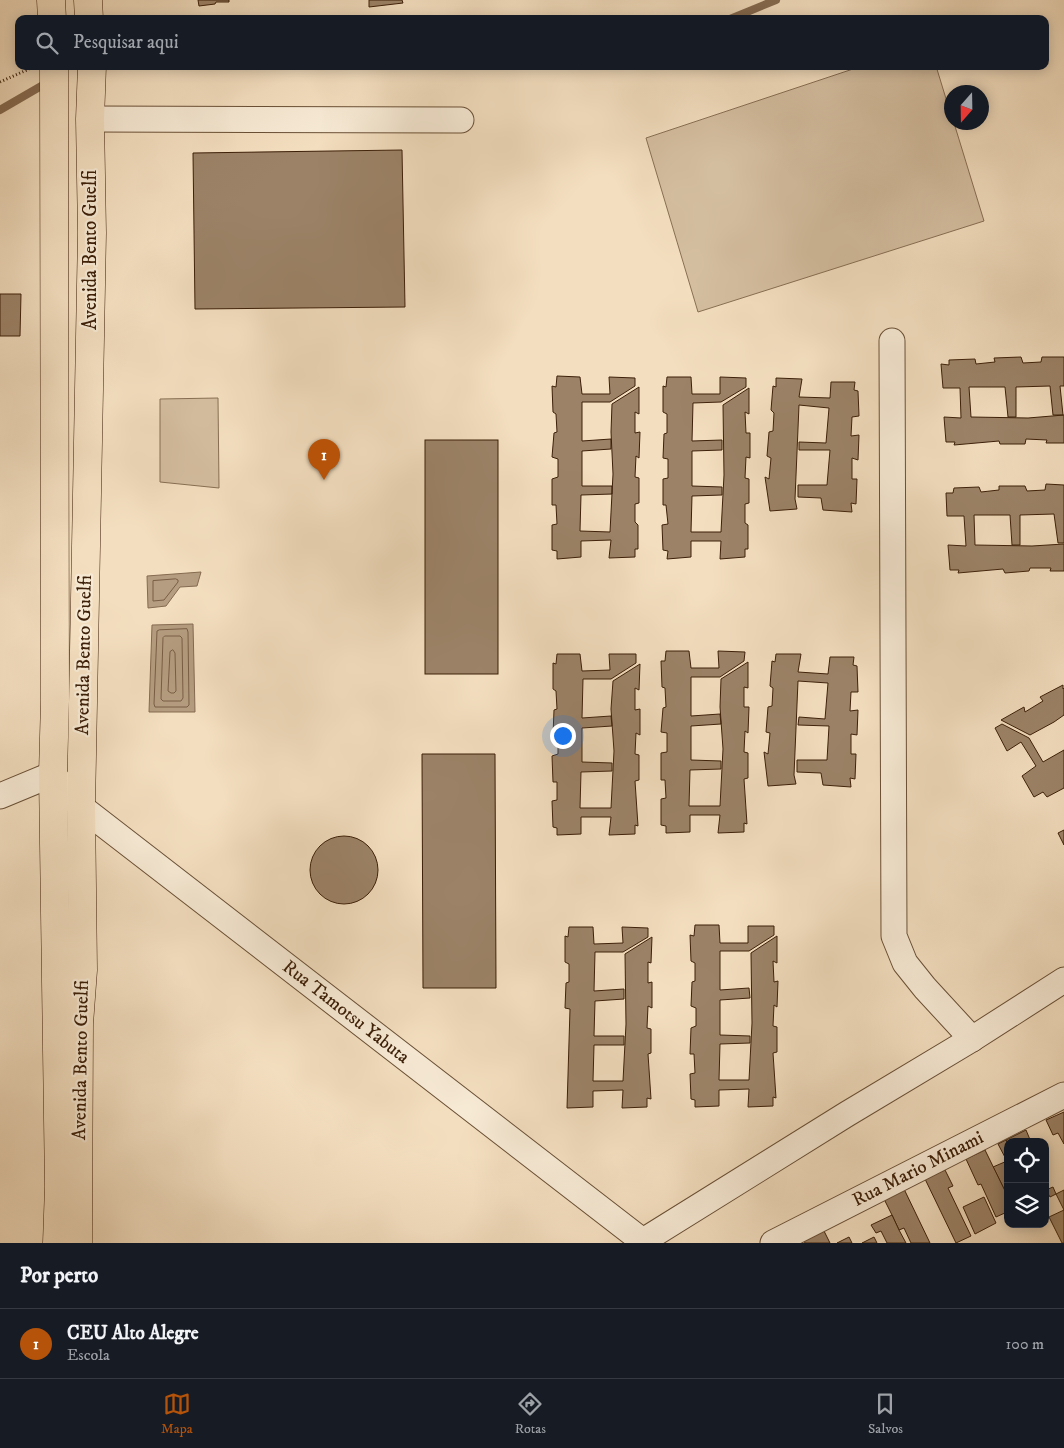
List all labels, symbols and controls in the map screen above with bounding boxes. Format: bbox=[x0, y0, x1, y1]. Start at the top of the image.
search box bbox=[15, 15, 1049, 70]
icon: search bbox=[33, 29, 61, 57]
text: Pesquisar aqui bbox=[73, 31, 179, 54]
north arrow bbox=[944, 85, 989, 130]
street label: Avenida Bento Guelfi bbox=[79, 170, 102, 330]
pin: 1 bbox=[308, 439, 340, 480]
street label: Avenida Bento Guelfi bbox=[71, 574, 97, 735]
your location bbox=[550, 723, 576, 749]
street label: Rua Tamotsu Yabuta bbox=[278, 955, 414, 1069]
street label: Avenida Bento Guelfi bbox=[68, 979, 94, 1140]
street label: Rua Mario Minami bbox=[849, 1126, 988, 1212]
map controls bbox=[1004, 1138, 1049, 1228]
button: locate bbox=[1004, 1138, 1049, 1183]
button: layers bbox=[1004, 1183, 1049, 1228]
text: Por perto bbox=[20, 1263, 98, 1289]
text: CEU Alto Alegre bbox=[67, 1322, 199, 1345]
text: 1 bbox=[33, 1334, 39, 1354]
text: 100 m bbox=[1006, 1334, 1044, 1354]
text: Escola bbox=[67, 1345, 110, 1365]
tab: Mapa bbox=[161, 1390, 193, 1438]
tab: Rotas bbox=[515, 1390, 546, 1438]
tab: Salvos bbox=[868, 1390, 903, 1438]

